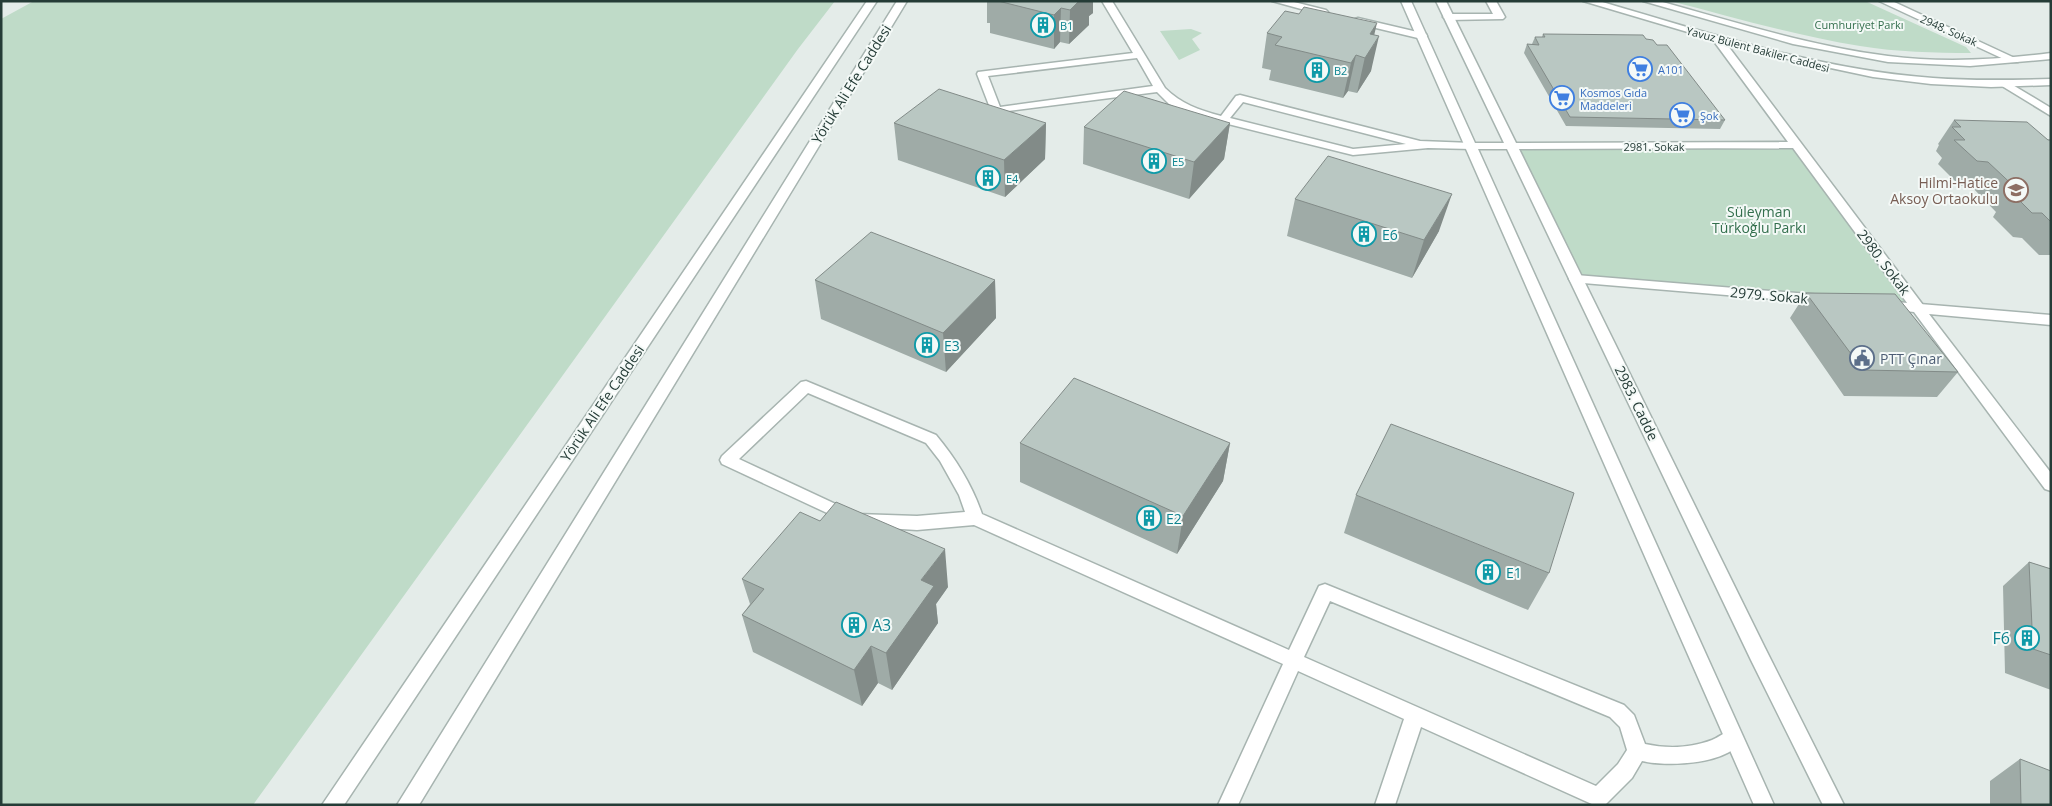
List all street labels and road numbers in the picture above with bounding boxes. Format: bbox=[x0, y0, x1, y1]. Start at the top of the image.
street label: 2948. Sokak bbox=[1918, 11, 1980, 49]
street label: Yörük Ali Efe Caddesi bbox=[807, 21, 895, 147]
street label: Yavuz Bülent Bakiler Caddesi bbox=[1685, 23, 1831, 75]
street label: 2981. Sokak bbox=[1623, 139, 1685, 154]
street label: 2980. Sokak bbox=[1853, 225, 1915, 299]
street label: 2979. Sokak bbox=[1729, 282, 1809, 308]
street label: Yörük Ali Efe Caddesi bbox=[556, 341, 648, 465]
street label: 2983. Cadde bbox=[1611, 362, 1663, 444]

